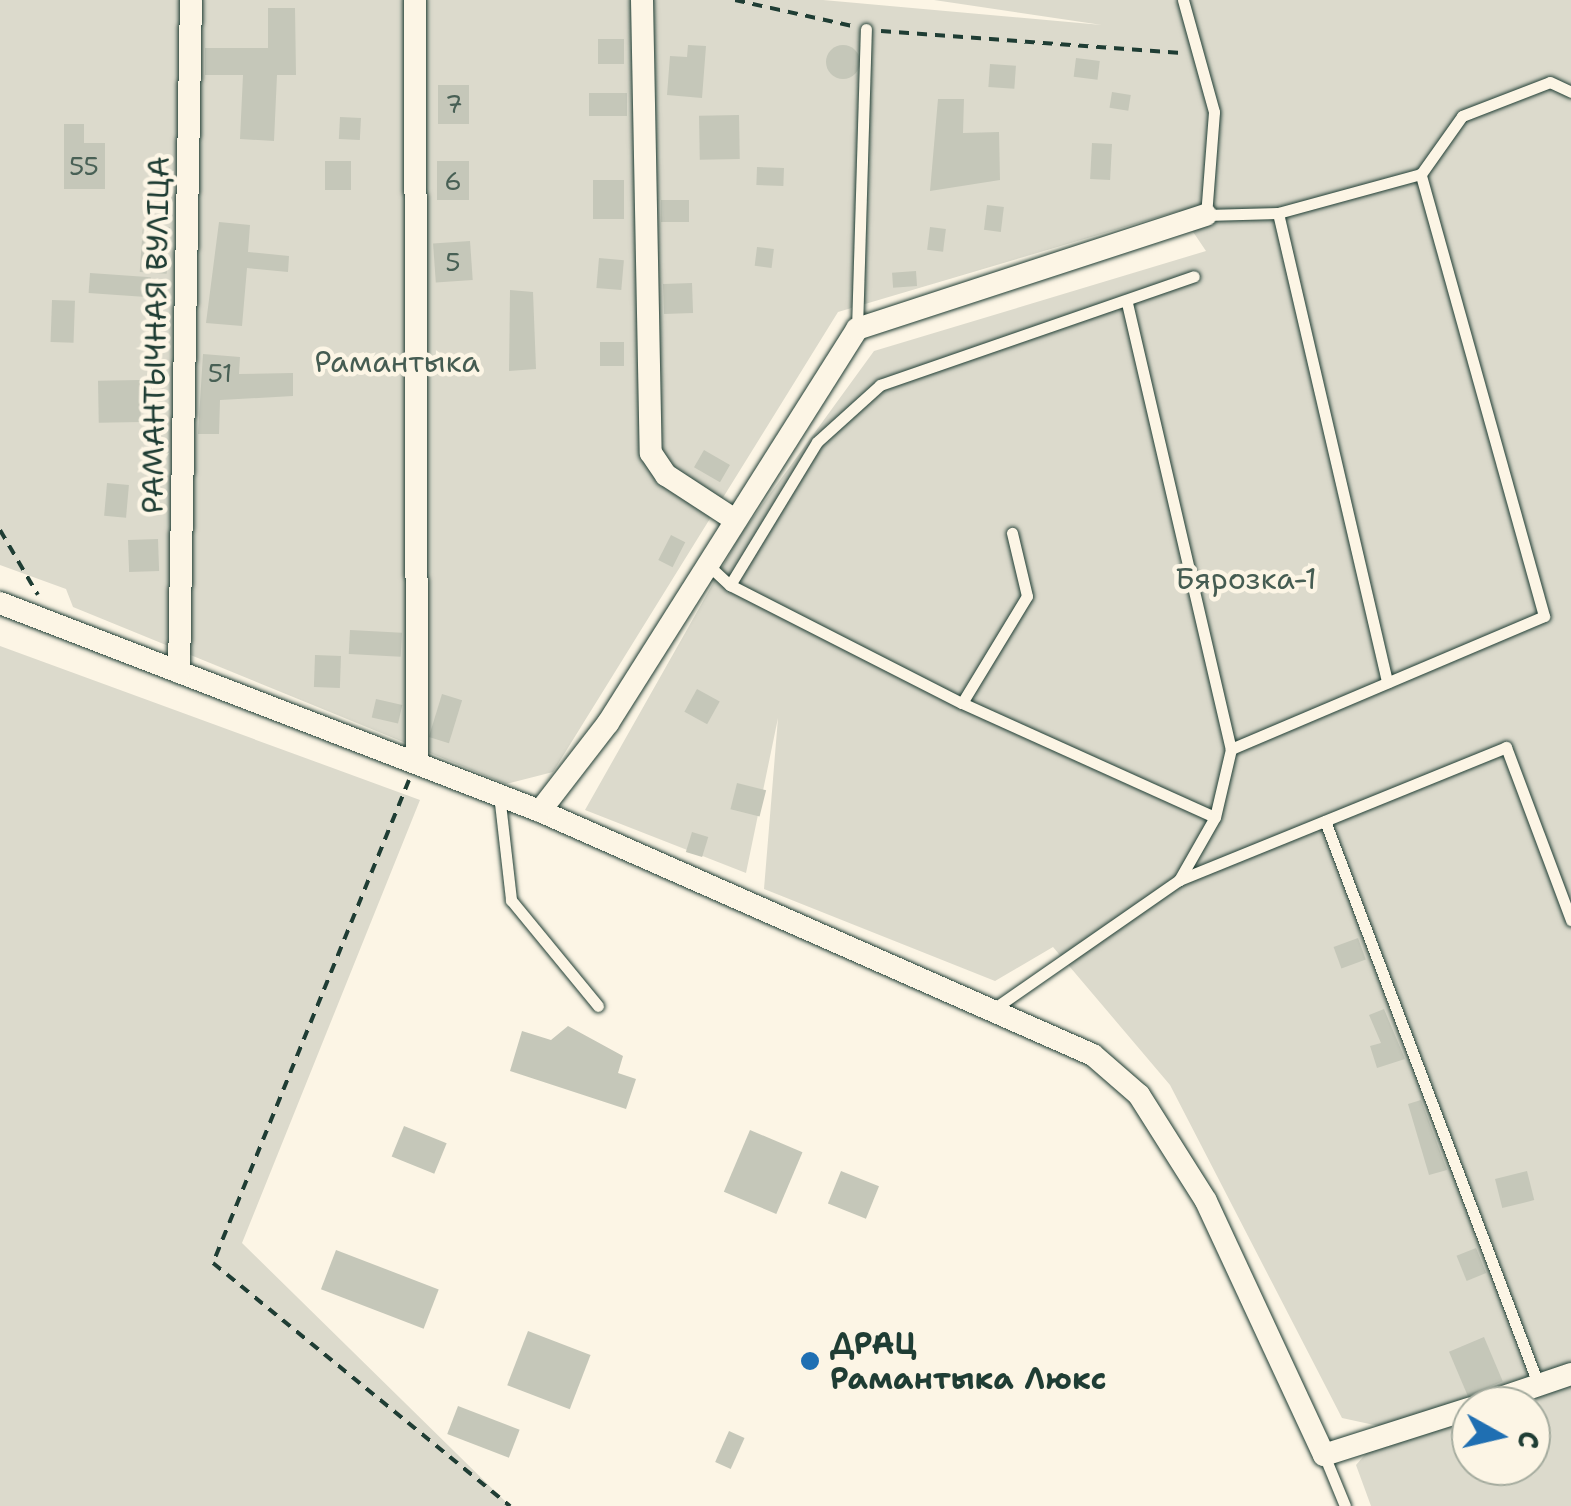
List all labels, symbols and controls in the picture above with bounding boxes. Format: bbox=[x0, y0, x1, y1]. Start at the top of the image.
house number: 7 bbox=[445, 89, 463, 119]
house number: 55 bbox=[69, 151, 99, 181]
street label: РАМАНТЫЧНАЯ ВУЛІЦА bbox=[135, 156, 177, 514]
house number: 6 bbox=[444, 166, 462, 196]
house number: 5 bbox=[445, 247, 461, 277]
park label: Рамантыка bbox=[314, 344, 480, 380]
house number: 51 bbox=[208, 358, 232, 388]
park label: Бярозка-1 bbox=[1175, 561, 1317, 597]
place label: ДРАЦ Рамантыка Люкс bbox=[830, 1326, 1107, 1396]
marker: ДРАЦ Рамантыка Люкс bbox=[799, 1350, 821, 1372]
north arrow bbox=[1451, 1386, 1551, 1486]
text: С bbox=[1509, 1429, 1549, 1451]

